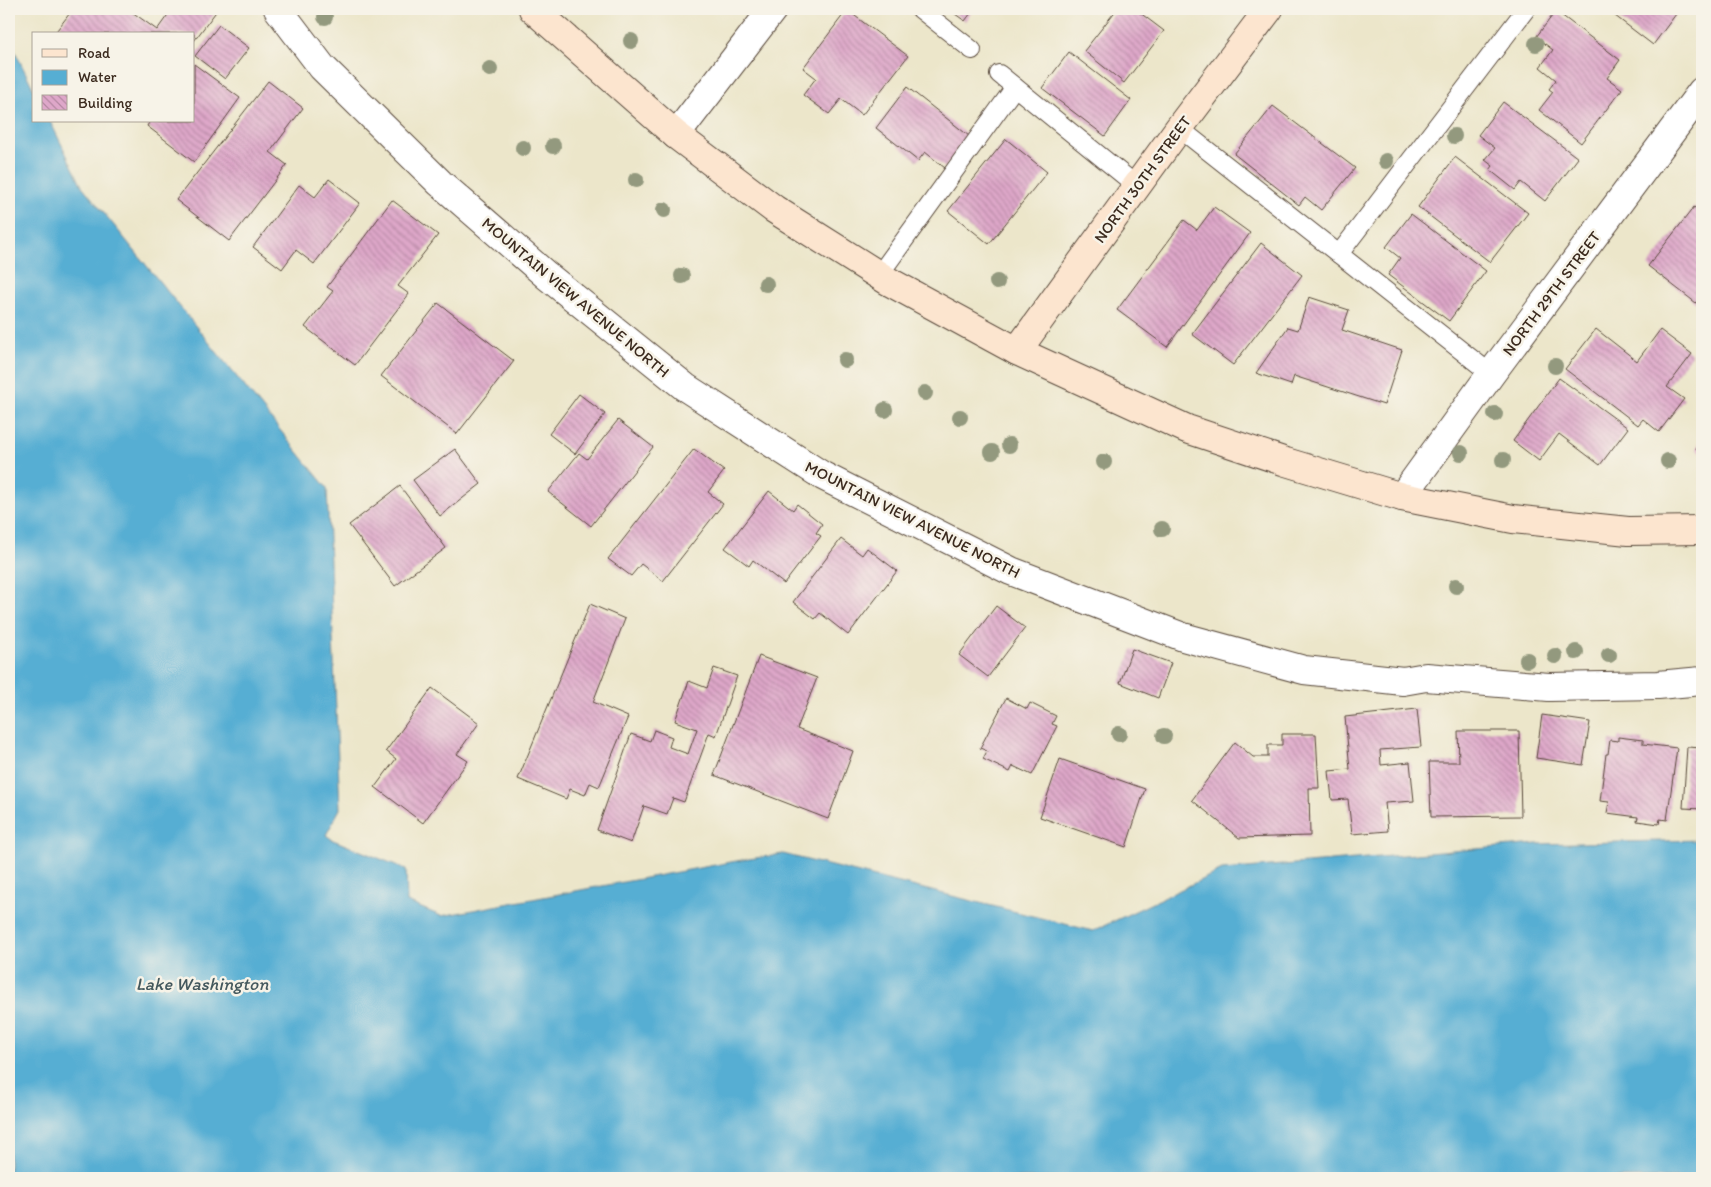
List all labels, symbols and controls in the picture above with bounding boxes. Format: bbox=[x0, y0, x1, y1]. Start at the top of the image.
legend bbox=[32, 32, 195, 122]
text: Road bbox=[78, 44, 111, 62]
text: Water bbox=[78, 68, 117, 86]
text: Building bbox=[78, 94, 132, 112]
street label: NORTH 30TH STREET bbox=[1090, 112, 1195, 247]
street label: MOUNTAIN VIEW AVENUE NORTH bbox=[478, 213, 673, 381]
street label: NORTH 29TH STREET bbox=[1498, 227, 1604, 359]
street label: MOUNTAIN VIEW AVENUE NORTH bbox=[802, 457, 1023, 582]
water label: Lake Washington bbox=[136, 973, 269, 995]

